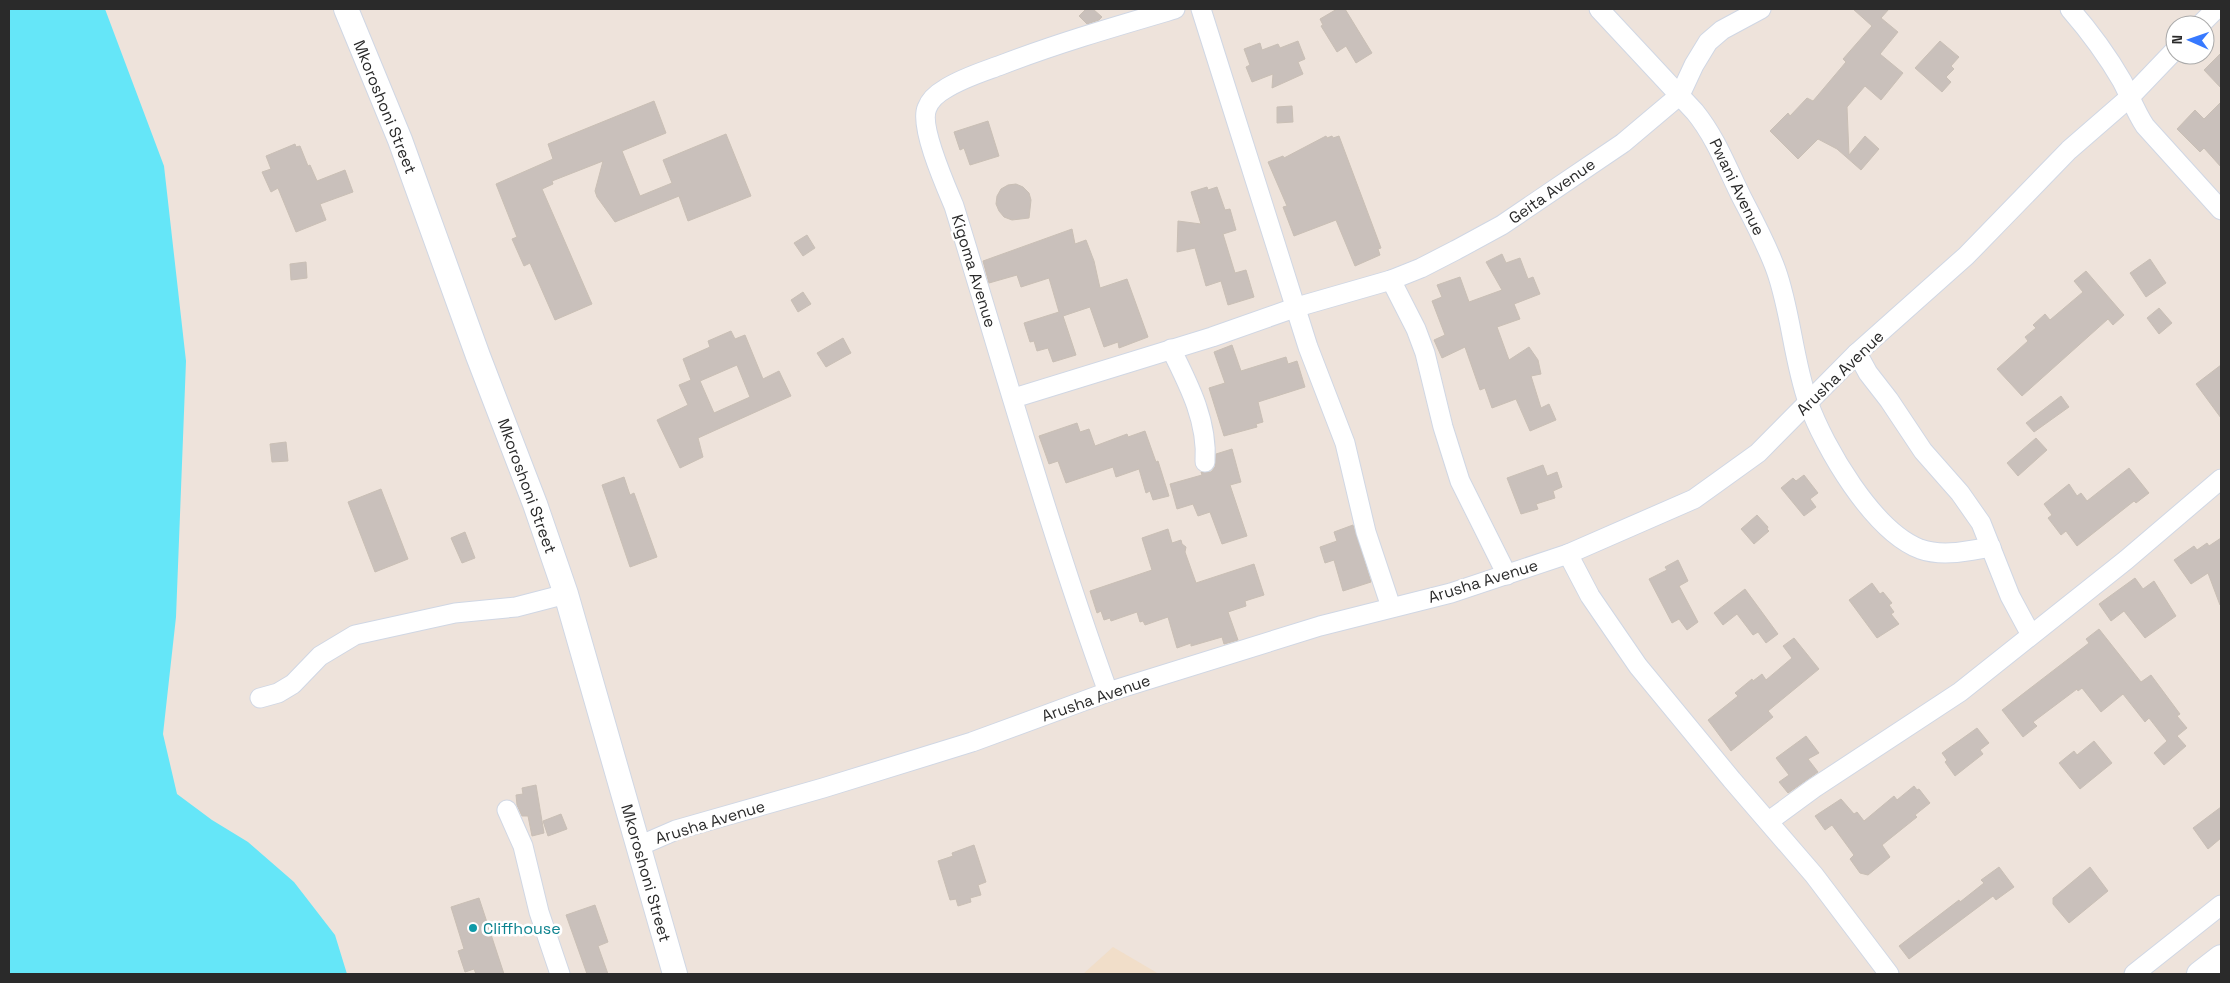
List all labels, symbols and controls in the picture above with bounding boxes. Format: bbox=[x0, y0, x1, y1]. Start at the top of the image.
north arrow bbox=[2165, 15, 2215, 65]
text: N bbox=[2168, 35, 2186, 45]
street label: Mkoroshoni Street bbox=[349, 37, 421, 177]
street label: Pwani Avenue bbox=[1704, 135, 1770, 239]
street label: Geita Avenue bbox=[1505, 153, 1599, 229]
street label: Kigoma Avenue bbox=[947, 212, 1001, 330]
street label: Arusha Avenue bbox=[1792, 326, 1888, 420]
street label: Mkoroshoni Street bbox=[493, 415, 561, 557]
street label: Arusha Avenue bbox=[1426, 554, 1540, 608]
street label: Arusha Avenue bbox=[1039, 670, 1153, 726]
street label: Arusha Avenue bbox=[653, 795, 767, 849]
street label: Mkoroshoni Street bbox=[616, 802, 676, 944]
place label: Cliffhouse bbox=[483, 918, 561, 939]
marker: Cliffhouse bbox=[467, 922, 479, 934]

